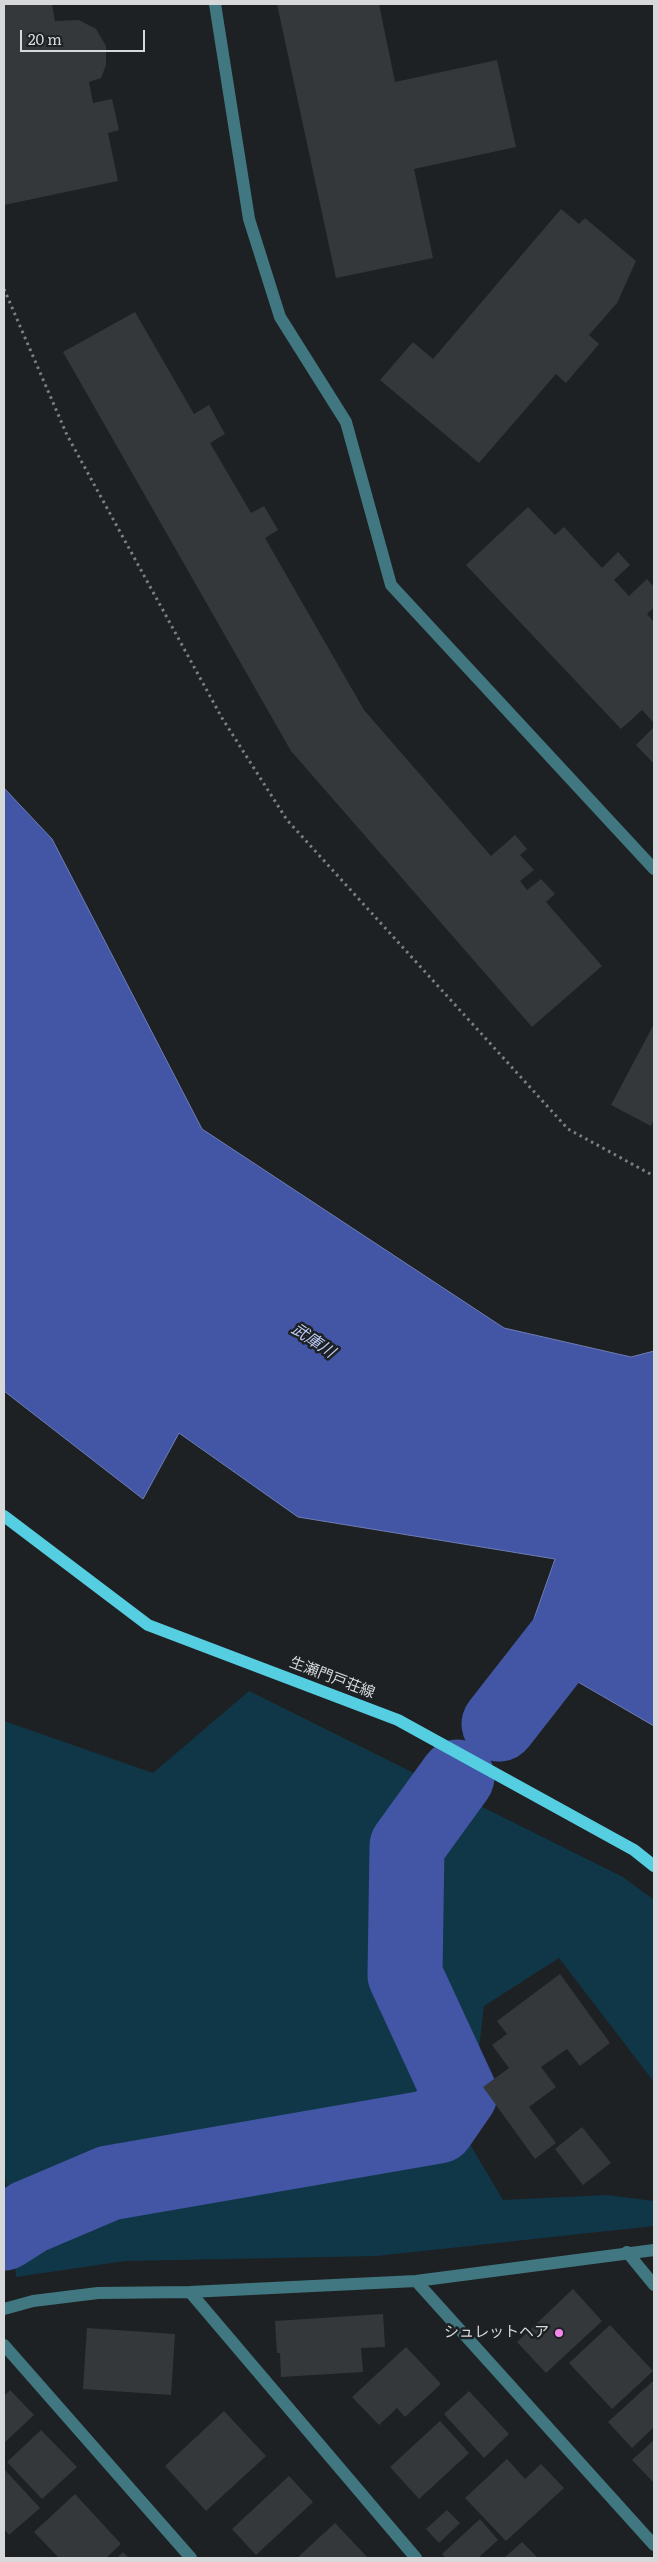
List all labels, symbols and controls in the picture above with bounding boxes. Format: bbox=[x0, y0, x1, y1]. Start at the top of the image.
scale bar bbox=[22, 20, 148, 52]
text: 20 m bbox=[28, 27, 62, 50]
water label: 武庫川 bbox=[288, 1320, 338, 1362]
street label: 生瀬門戸荘線 bbox=[287, 1653, 377, 1703]
place label: シュレットヘア bbox=[444, 2324, 549, 2342]
marker: シュレットヘア bbox=[553, 2327, 565, 2339]

